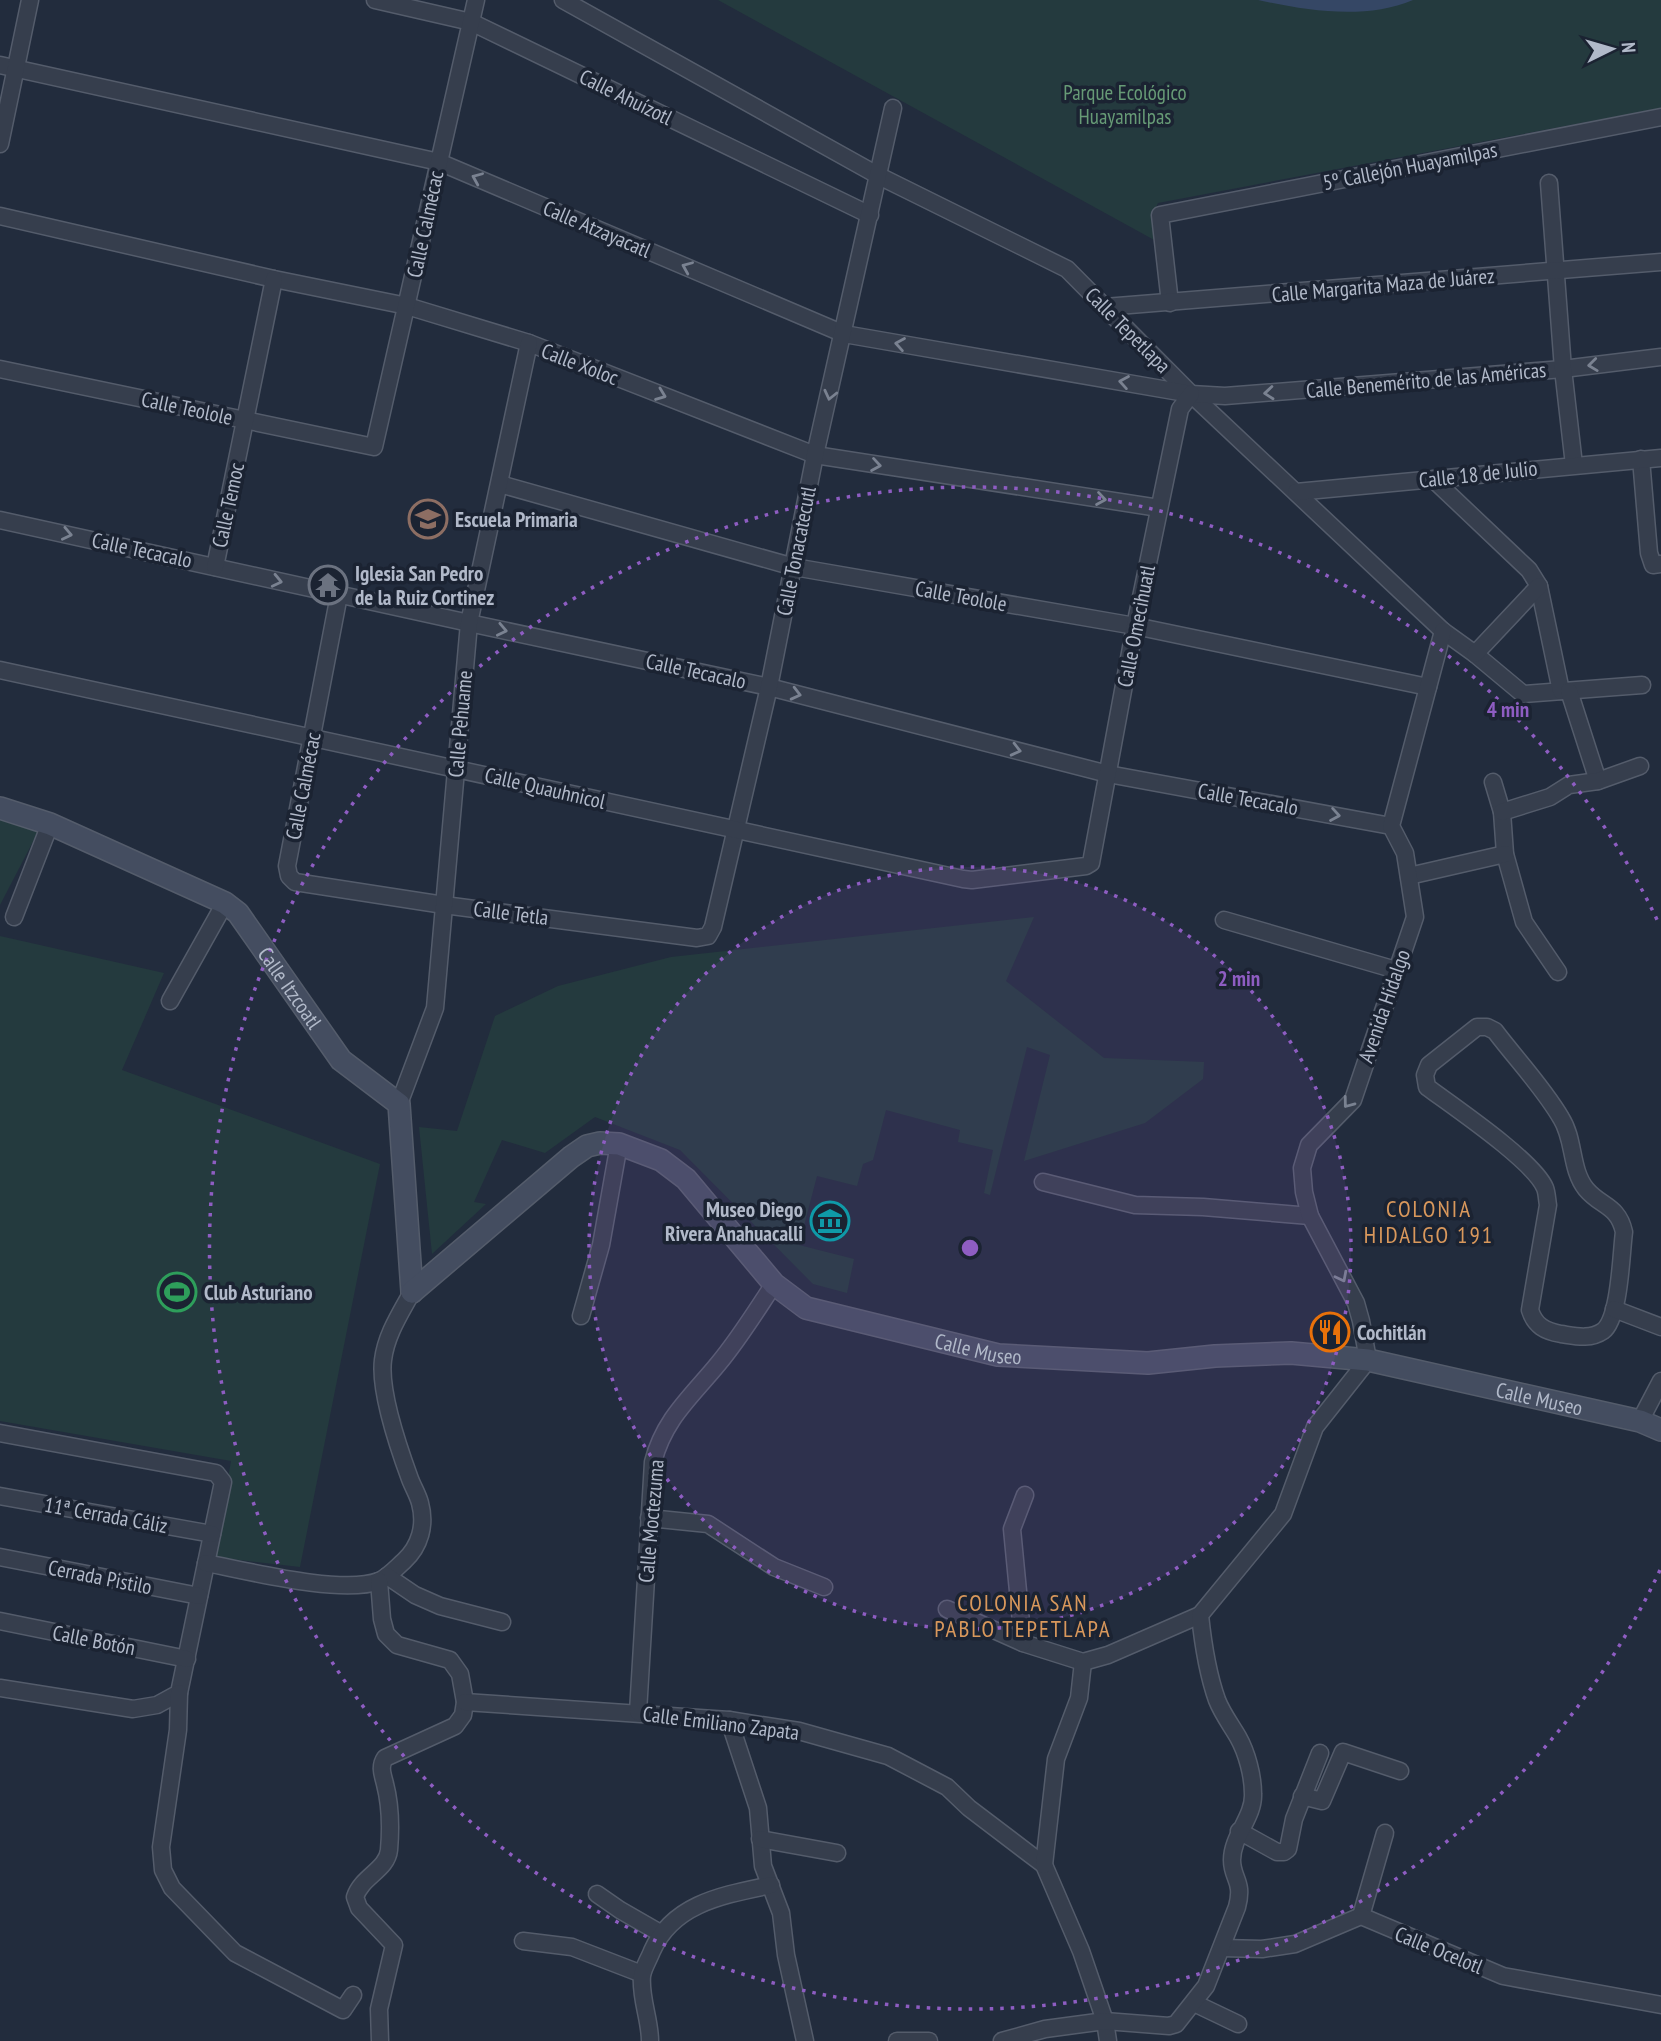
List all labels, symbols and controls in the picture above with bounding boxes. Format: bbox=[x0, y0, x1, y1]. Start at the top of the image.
north arrow bbox=[1577, 14, 1647, 84]
text: N bbox=[1617, 41, 1641, 54]
street label: Calle Ahuízotl bbox=[575, 63, 677, 131]
park label: Parque Ecológico Huayamilpas bbox=[1063, 79, 1187, 130]
street label: 5º Callejón Huayamilpas bbox=[1321, 136, 1499, 196]
street label: Calle Calmécac bbox=[400, 167, 450, 280]
one-way arrow bbox=[472, 172, 485, 186]
street label: Calle Atzayacatl bbox=[539, 194, 655, 264]
one-way arrow bbox=[681, 262, 693, 276]
street label: Calle Margarita Maza de Juárez bbox=[1271, 262, 1495, 308]
street label: Calle Tepetlapa bbox=[1079, 281, 1177, 379]
street label: Calle Xoloc bbox=[538, 337, 623, 391]
one-way arrow bbox=[894, 337, 906, 352]
street label: Calle Benemérito de las Américas bbox=[1305, 356, 1547, 404]
one-way arrow bbox=[1587, 357, 1599, 372]
one-way arrow bbox=[1118, 375, 1130, 390]
street label: Calle Teolole bbox=[139, 385, 235, 431]
one-way arrow bbox=[1263, 385, 1274, 400]
one-way arrow bbox=[654, 386, 666, 400]
one-way arrow bbox=[823, 389, 838, 401]
street label: Calle 18 de Julio bbox=[1417, 454, 1539, 494]
one-way arrow bbox=[870, 457, 882, 472]
street label: Calle Temoc bbox=[206, 460, 250, 550]
street label: Calle Tonacatecutl bbox=[770, 484, 822, 618]
one-way arrow bbox=[1095, 492, 1107, 507]
school or university icon: Escuela Primaria bbox=[407, 498, 449, 540]
place label: Escuela Primaria bbox=[455, 506, 578, 533]
one-way arrow bbox=[61, 526, 73, 540]
street label: Calle Tecacalo bbox=[90, 526, 194, 574]
place label: Iglesia San Pedro de la Ruiz Cortinez bbox=[355, 560, 494, 611]
street label: Calle Omecihuatl bbox=[1111, 563, 1161, 689]
temple icon: Iglesia San Pedro de la Ruiz Cortinez bbox=[307, 564, 349, 606]
one-way arrow bbox=[271, 573, 283, 587]
street label: Calle Teolole bbox=[913, 575, 1009, 617]
one-way arrow bbox=[496, 622, 508, 637]
street label: Calle Tecacalo bbox=[644, 647, 748, 695]
street label: Calle Pehuame bbox=[442, 669, 478, 779]
one-way arrow bbox=[790, 686, 802, 700]
text: 4 min bbox=[1487, 696, 1529, 723]
street label: Calle Calmécac bbox=[279, 730, 327, 842]
one-way arrow bbox=[1010, 742, 1022, 756]
street label: Calle Quauhnicol bbox=[482, 761, 608, 815]
street label: Calle Tecacalo bbox=[1196, 777, 1300, 821]
one-way arrow bbox=[1329, 807, 1341, 822]
street label: Calle Tetla bbox=[472, 895, 550, 931]
street label: Calle Itzcoatl bbox=[252, 941, 328, 1034]
street label: Avenida Hidalgo bbox=[1352, 946, 1416, 1066]
text: 2 min bbox=[1218, 965, 1260, 992]
one-way arrow bbox=[1343, 1095, 1356, 1107]
district label: COLONIA HIDALGO 191 bbox=[1364, 1194, 1494, 1249]
place label: Museo Diego Rivera Anahuacalli bbox=[665, 1196, 803, 1247]
museum icon: Museo Diego Rivera Anahuacalli bbox=[809, 1200, 851, 1242]
centre of rings bbox=[958, 1236, 982, 1260]
one-way arrow bbox=[1334, 1270, 1347, 1282]
sports icon: Club Asturiano bbox=[156, 1271, 198, 1313]
place label: Club Asturiano bbox=[204, 1279, 313, 1306]
restaurant icon: Cochitlán bbox=[1309, 1311, 1351, 1353]
place label: Cochitlán bbox=[1357, 1319, 1426, 1346]
street label: Calle Museo bbox=[932, 1327, 1022, 1370]
street label: Calle Museo bbox=[1494, 1376, 1585, 1421]
street label: Calle Moctezuma bbox=[632, 1458, 670, 1584]
street label: 11ª Cerrada Cáliz bbox=[42, 1491, 170, 1539]
street label: Cerrada Pistilo bbox=[46, 1554, 154, 1600]
district label: COLONIA SAN PABLO TEPETLAPA bbox=[934, 1588, 1112, 1643]
street label: Calle Botón bbox=[50, 1619, 138, 1661]
street label: Calle Emiliano Zapata bbox=[641, 1700, 801, 1746]
street label: Calle Ocelotl bbox=[1391, 1920, 1487, 1980]

